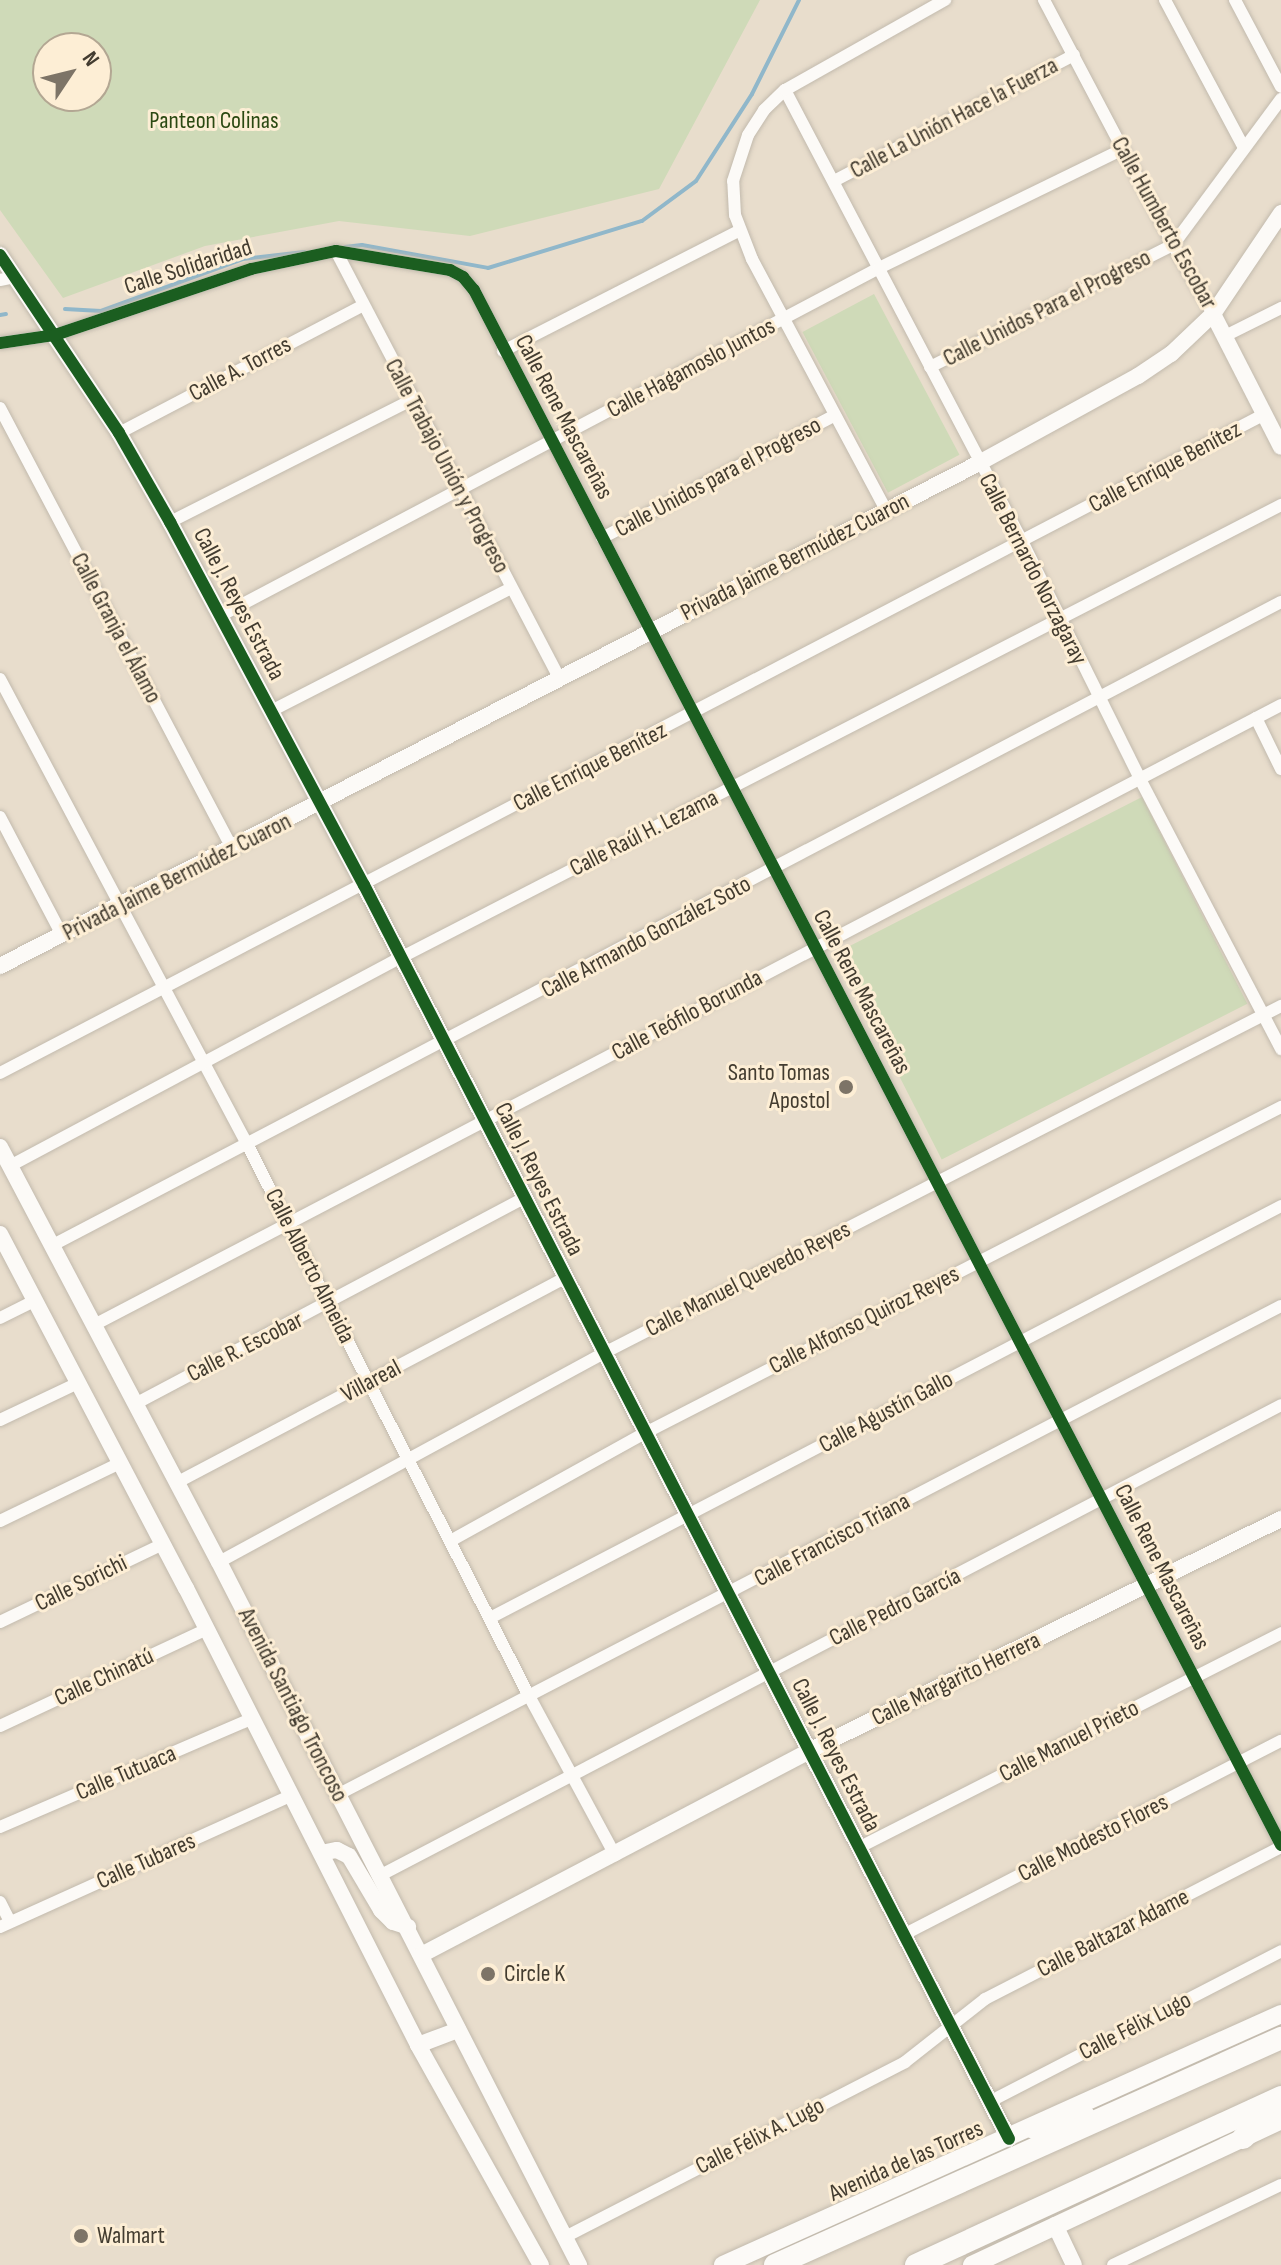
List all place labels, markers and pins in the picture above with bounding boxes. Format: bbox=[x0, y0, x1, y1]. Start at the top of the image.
place label: Santo Tomas Apostol bbox=[728, 1059, 830, 1115]
marker: Santo Tomas Apostol bbox=[837, 1078, 855, 1096]
place label: Circle K bbox=[504, 1960, 565, 1988]
marker: Circle K bbox=[479, 1965, 497, 1983]
place label: Walmart bbox=[97, 2222, 165, 2250]
marker: Walmart bbox=[72, 2227, 90, 2245]

